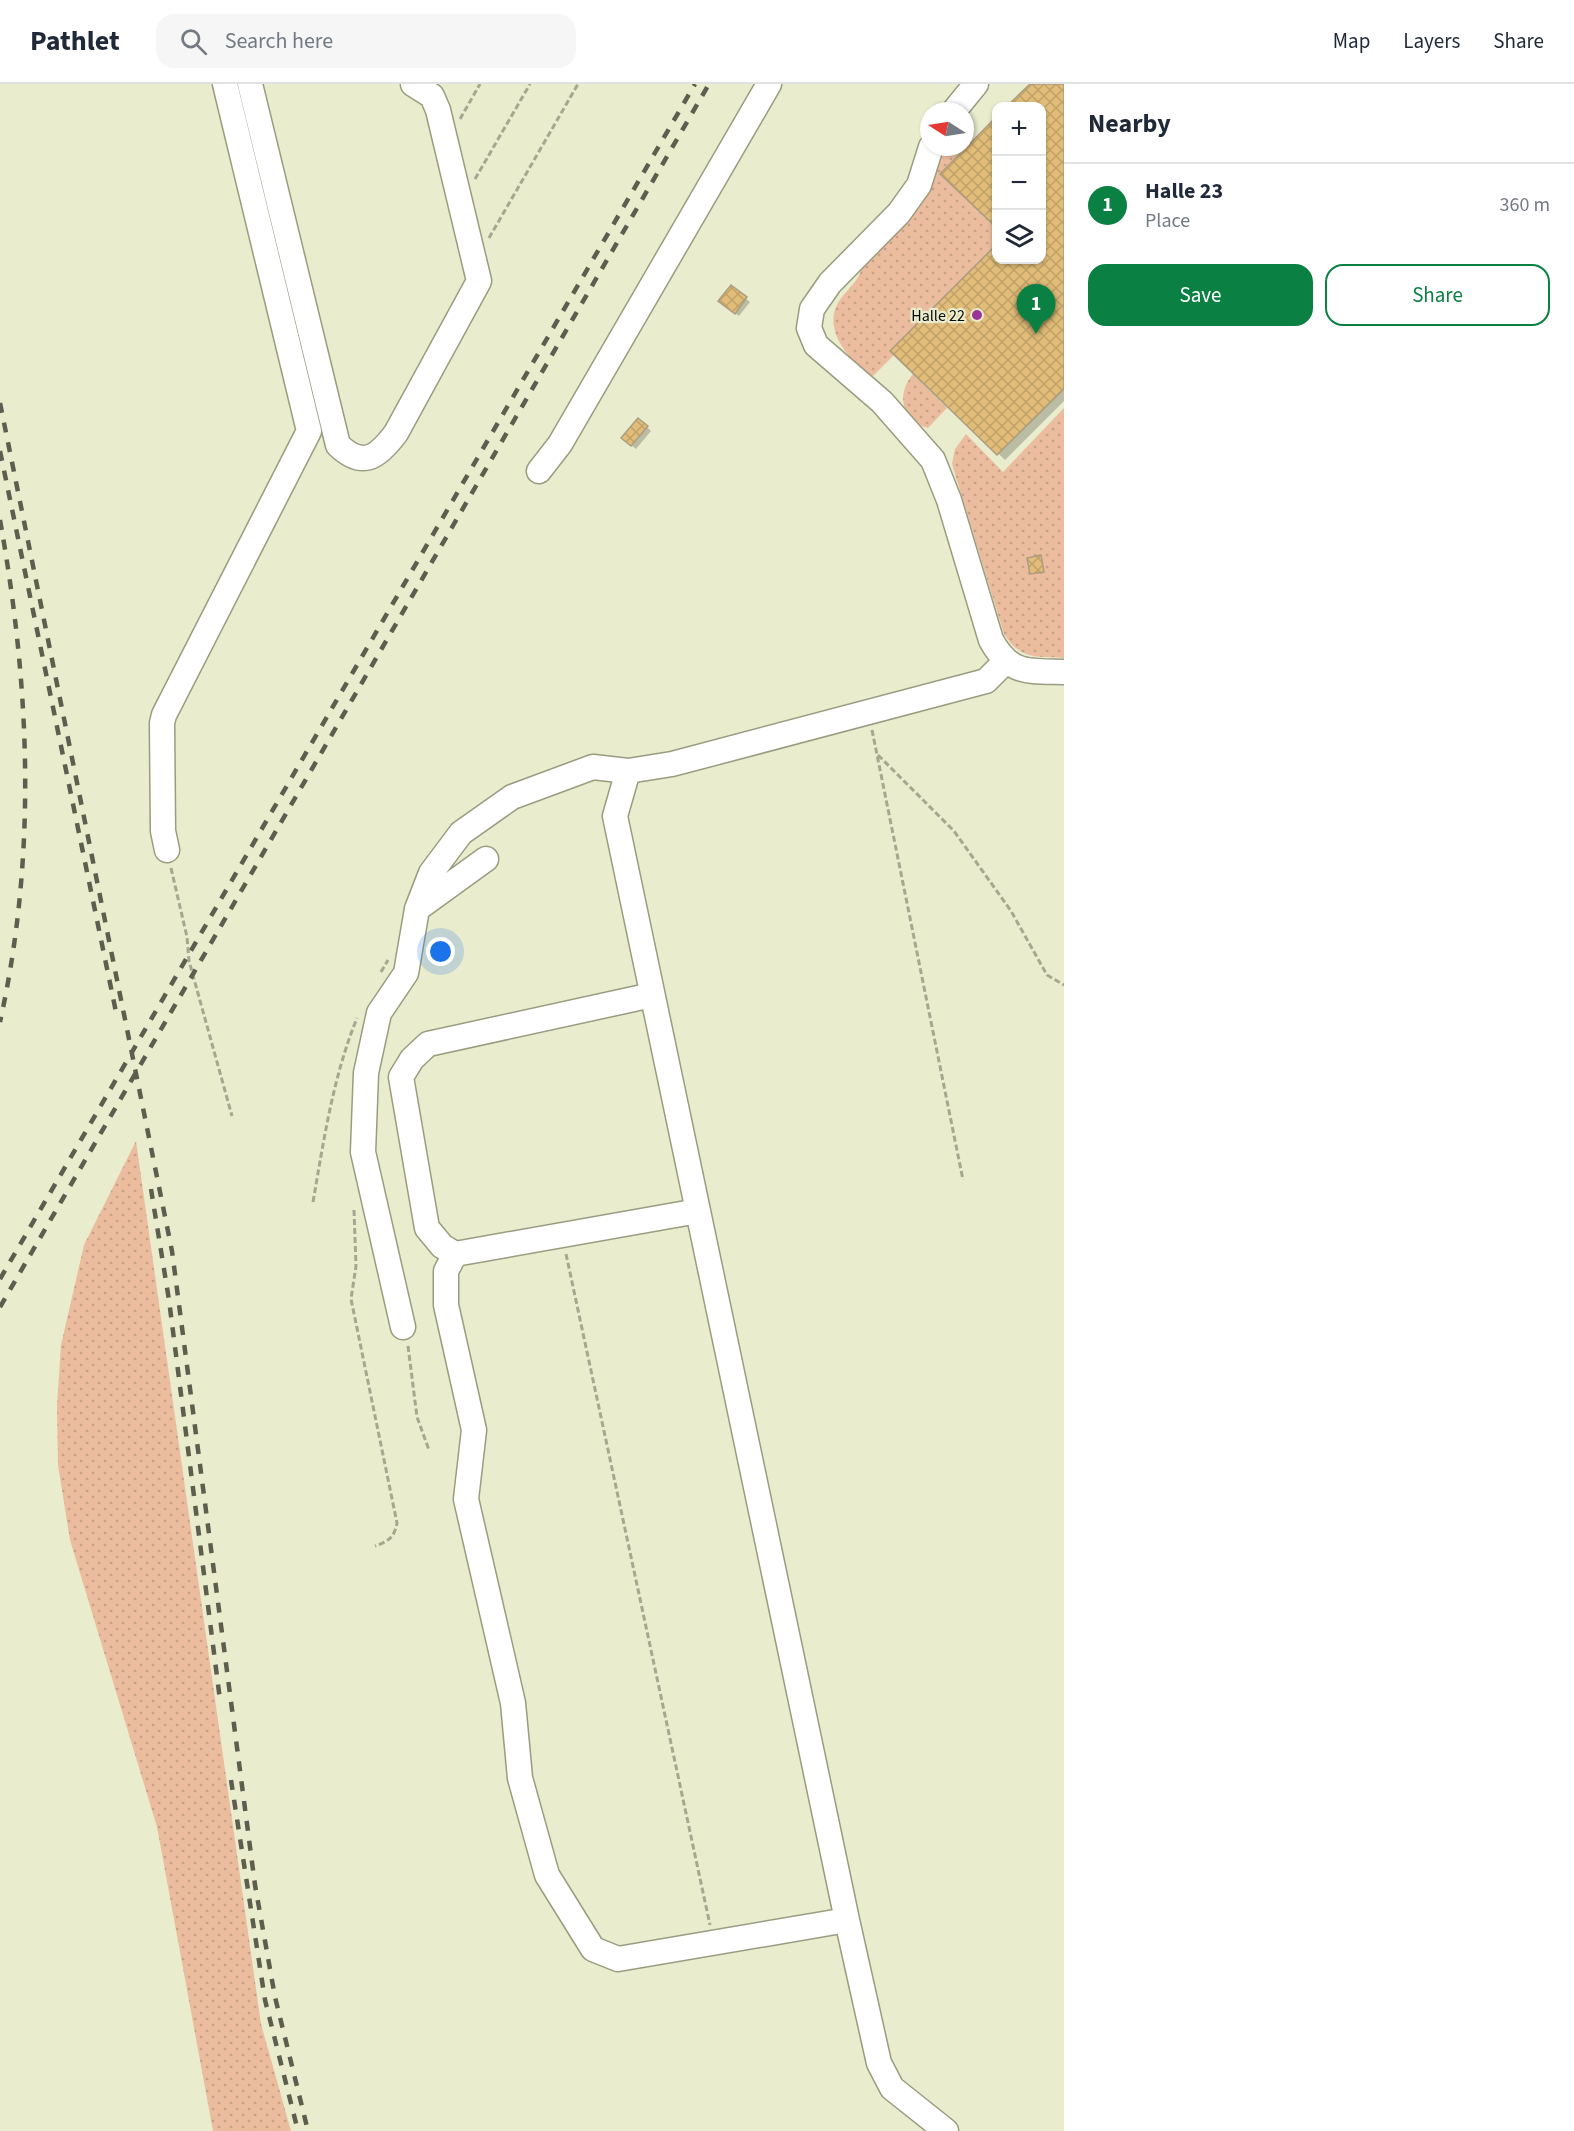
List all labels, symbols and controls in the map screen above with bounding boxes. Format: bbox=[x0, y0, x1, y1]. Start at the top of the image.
search box bbox=[156, 14, 576, 68]
text: Pathlet bbox=[30, 21, 120, 61]
icon: search bbox=[177, 25, 210, 58]
text: Search here bbox=[225, 25, 333, 57]
text: Map bbox=[1333, 26, 1370, 56]
text: Layers bbox=[1403, 26, 1460, 56]
text: Share bbox=[1493, 26, 1544, 56]
north arrow bbox=[920, 102, 974, 156]
map controls bbox=[992, 102, 1046, 264]
button: + bbox=[992, 102, 1046, 156]
text: Nearby bbox=[1088, 105, 1171, 142]
button: − bbox=[992, 156, 1046, 210]
text: Halle 23 bbox=[1145, 175, 1223, 207]
text: 1 bbox=[1102, 191, 1113, 219]
text: 360 m bbox=[1500, 191, 1550, 219]
text: Place bbox=[1145, 207, 1190, 235]
button: layers bbox=[992, 210, 1046, 264]
button: Save bbox=[1088, 264, 1313, 326]
button: Share bbox=[1325, 264, 1550, 326]
pin: 1 bbox=[1016, 284, 1056, 334]
place label: Halle 22 bbox=[911, 305, 965, 327]
marker: Halle 22 bbox=[970, 308, 984, 322]
your location bbox=[426, 937, 455, 966]

